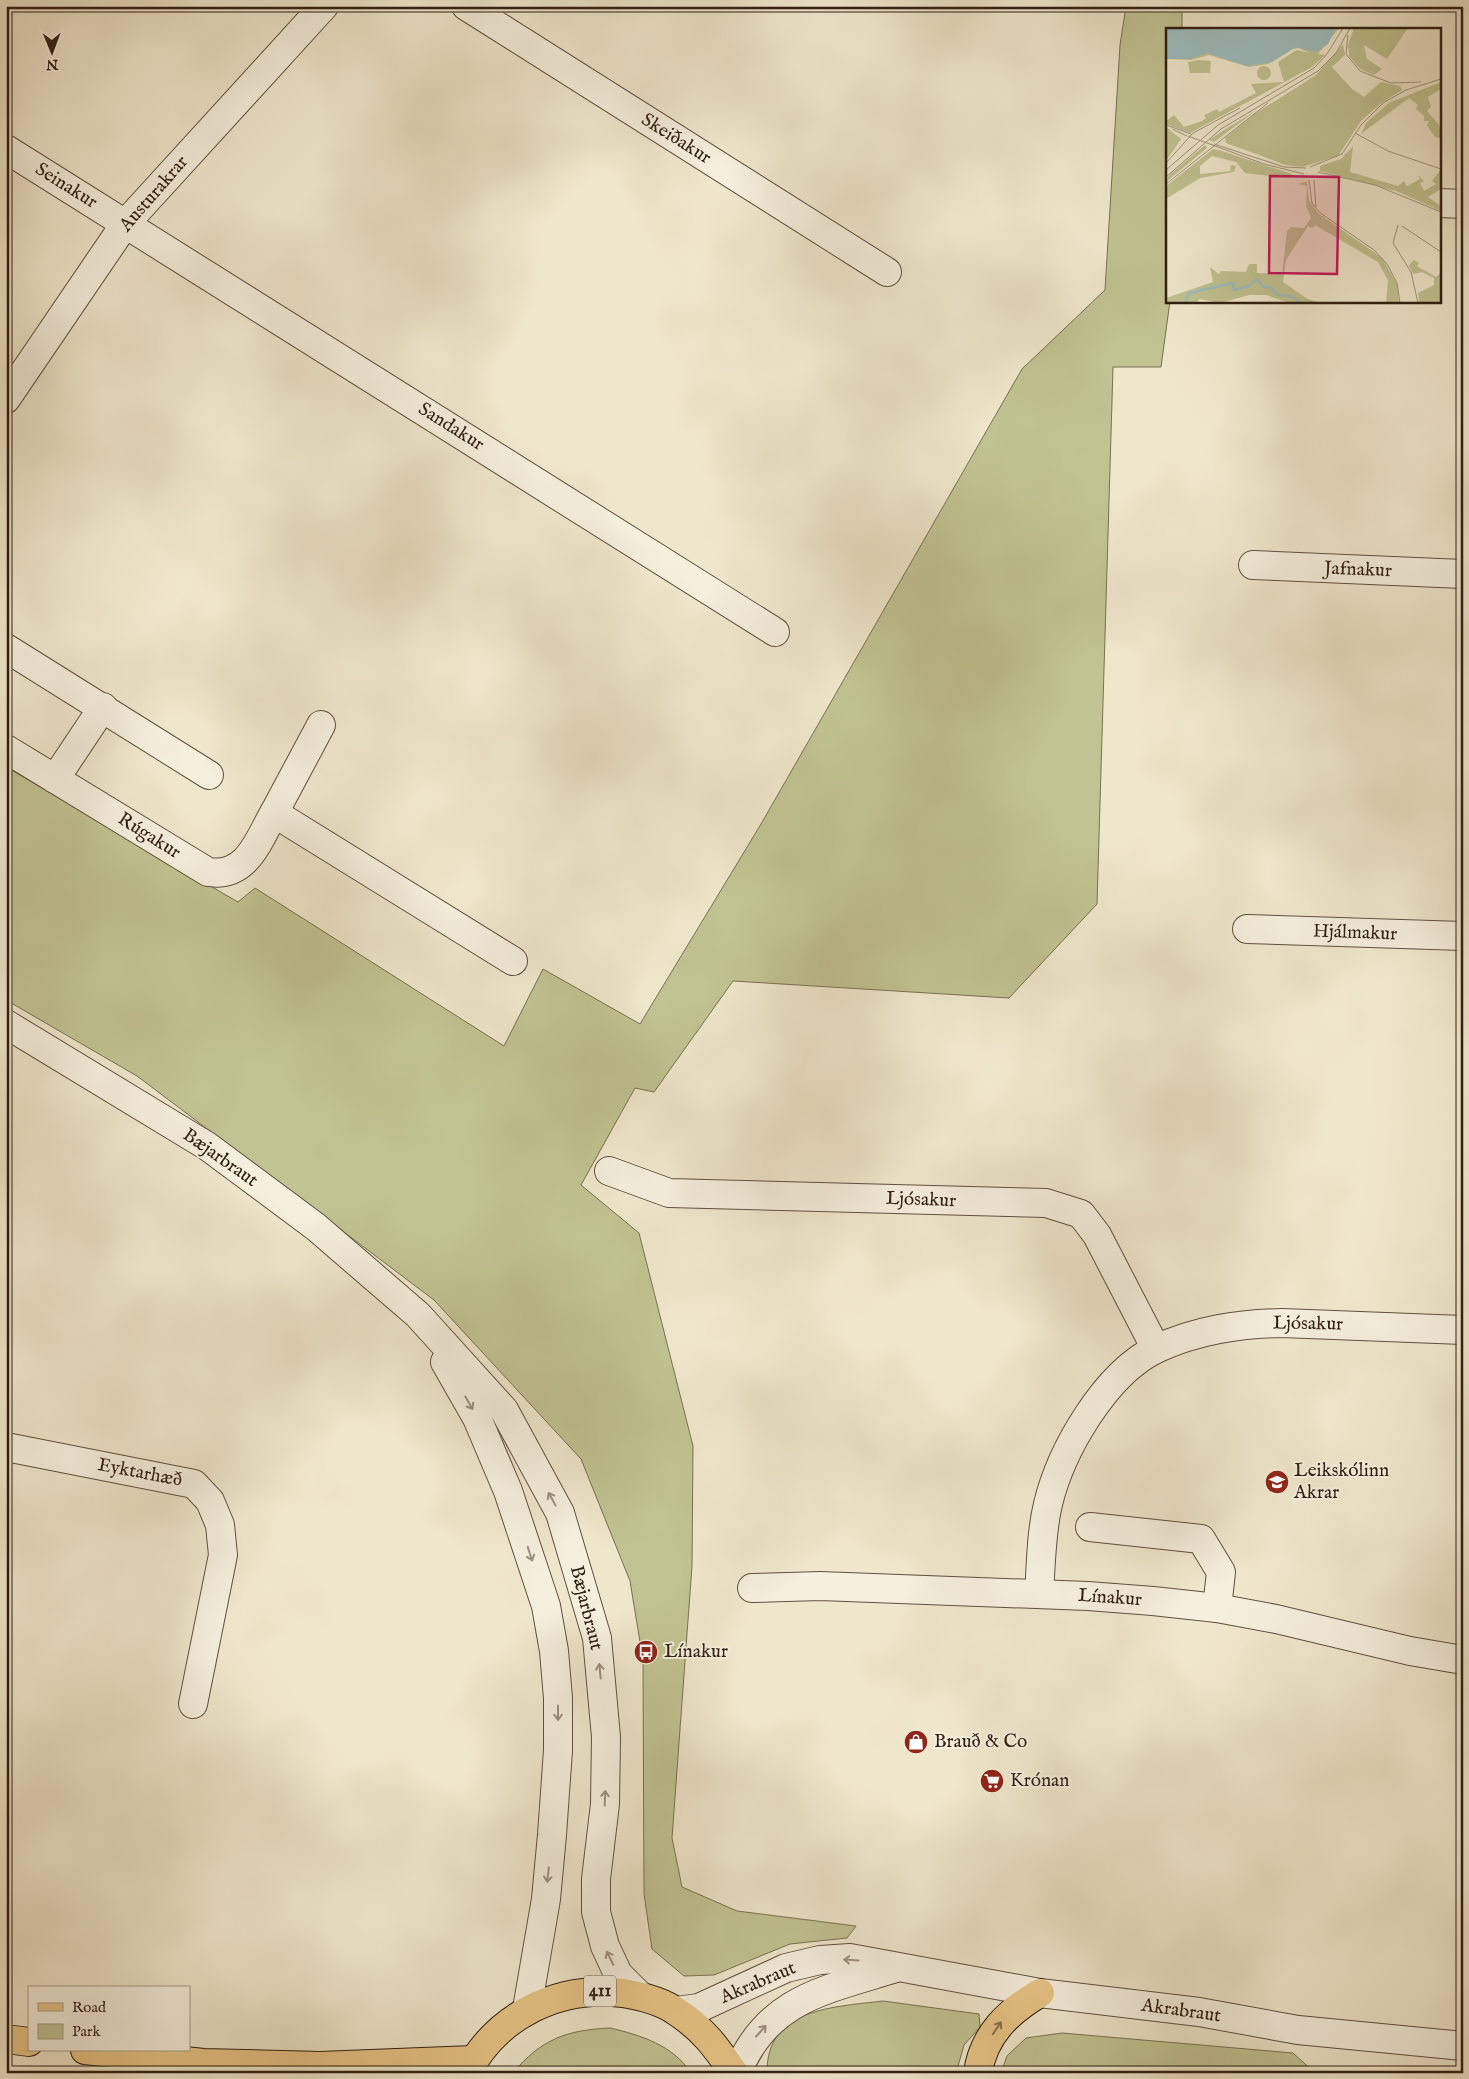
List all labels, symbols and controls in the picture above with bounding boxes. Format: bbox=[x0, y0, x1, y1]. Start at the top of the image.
north arrow bbox=[28, 28, 78, 78]
inset map bbox=[1166, 28, 1442, 302]
text: N bbox=[46, 55, 59, 73]
street label: Skeiðakur bbox=[637, 108, 715, 170]
street label: Austurakrar bbox=[114, 151, 194, 238]
street label: Seinakur bbox=[30, 158, 102, 214]
street label: Sandakur bbox=[414, 397, 489, 457]
street label: Jafnakur bbox=[1322, 557, 1392, 583]
street label: Rúgakur bbox=[113, 807, 185, 865]
street label: Hjálmakur bbox=[1313, 920, 1397, 946]
street label: Bæjarbraut bbox=[178, 1123, 263, 1193]
street label: Ljósakur bbox=[886, 1187, 956, 1213]
street label: Ljósakur bbox=[1273, 1311, 1343, 1337]
one-way arrow bbox=[464, 1396, 474, 1410]
street label: Eyktarhæð bbox=[96, 1453, 184, 1493]
place label: Leikskólinn Akrar bbox=[1293, 1459, 1389, 1505]
school or university icon: Leikskólinn Akrar bbox=[1264, 1469, 1290, 1495]
one-way arrow bbox=[547, 1492, 557, 1507]
one-way arrow bbox=[525, 1545, 535, 1561]
street label: Bæjarbraut bbox=[564, 1563, 608, 1653]
street label: Línakur bbox=[1077, 1584, 1143, 1612]
bus stop icon: Línakur bbox=[633, 1639, 659, 1665]
place label: Línakur bbox=[664, 1640, 728, 1664]
one-way arrow bbox=[596, 1664, 605, 1680]
one-way arrow bbox=[553, 1704, 563, 1720]
shop icon: Brauð & Co bbox=[903, 1729, 929, 1755]
place label: Brauð & Co bbox=[934, 1730, 1027, 1754]
supermarket icon: Krónan bbox=[979, 1768, 1005, 1794]
place label: Krónan bbox=[1010, 1769, 1069, 1793]
one-way arrow bbox=[600, 1790, 609, 1806]
one-way arrow bbox=[543, 1867, 553, 1883]
one-way arrow bbox=[605, 1951, 614, 1966]
one-way arrow bbox=[844, 1955, 860, 1964]
street label: Akrabraut bbox=[716, 1956, 800, 2010]
road number: 411 bbox=[584, 1975, 616, 2006]
legend bbox=[28, 1986, 190, 2052]
street label: Akrabraut bbox=[1139, 1993, 1223, 2029]
text: Road bbox=[72, 1998, 107, 2017]
text: Park bbox=[72, 2022, 102, 2041]
one-way arrow bbox=[992, 2022, 1002, 2036]
one-way arrow bbox=[755, 2025, 767, 2038]

